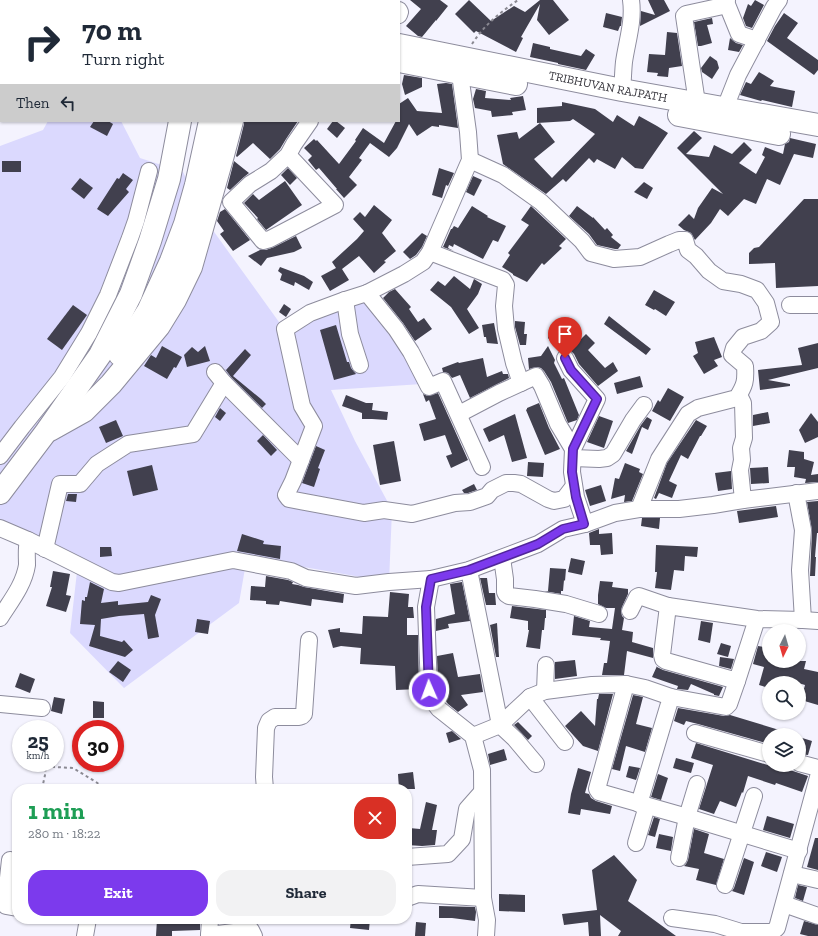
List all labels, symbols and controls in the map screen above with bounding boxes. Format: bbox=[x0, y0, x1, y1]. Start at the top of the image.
text: 70 m bbox=[82, 14, 142, 47]
icon: right bbox=[16, 16, 68, 68]
text: Turn right bbox=[82, 48, 164, 70]
street label: TRIBHUVAN RAJPATH bbox=[547, 68, 668, 105]
icon: left bbox=[57, 92, 79, 114]
text: Then bbox=[16, 94, 49, 112]
pin bbox=[548, 317, 582, 358]
icon: arrive bbox=[554, 323, 576, 345]
north arrow bbox=[762, 624, 806, 668]
map controls bbox=[762, 624, 806, 772]
position arrow bbox=[408, 669, 450, 711]
button: search bbox=[762, 676, 806, 720]
speed limit sign: 30 bbox=[72, 720, 124, 772]
button: layers bbox=[762, 728, 806, 772]
text: 25 bbox=[27, 729, 49, 753]
text: km/h bbox=[27, 750, 49, 762]
text: 1 min bbox=[28, 796, 85, 825]
button: close bbox=[354, 797, 396, 839]
text: 280 m · 18:22 bbox=[28, 826, 100, 841]
button: Exit bbox=[28, 870, 208, 916]
button: Share bbox=[216, 870, 396, 916]

